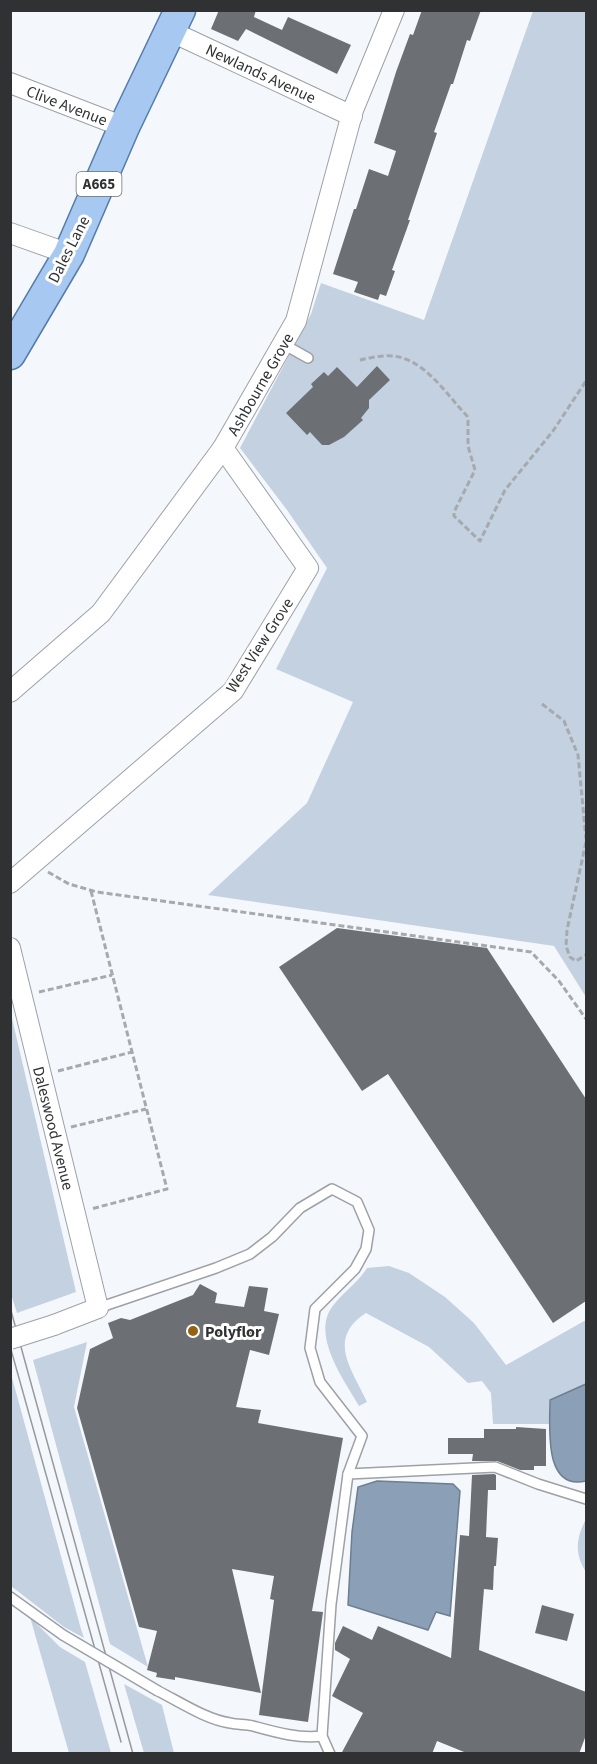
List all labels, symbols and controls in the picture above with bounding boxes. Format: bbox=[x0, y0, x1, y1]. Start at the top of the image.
street label: Newlands Avenue bbox=[202, 39, 319, 109]
street label: Clive Avenue bbox=[23, 80, 110, 131]
road number: A665 bbox=[76, 172, 122, 196]
street label: Dales Lane bbox=[43, 212, 95, 287]
street label: Ashbourne Grove bbox=[222, 329, 299, 440]
street label: West View Grove bbox=[221, 594, 299, 698]
street label: Daleswood Avenue bbox=[27, 1064, 79, 1192]
place label: Polyflor bbox=[205, 1321, 262, 1343]
marker: Polyflor bbox=[186, 1324, 200, 1338]

